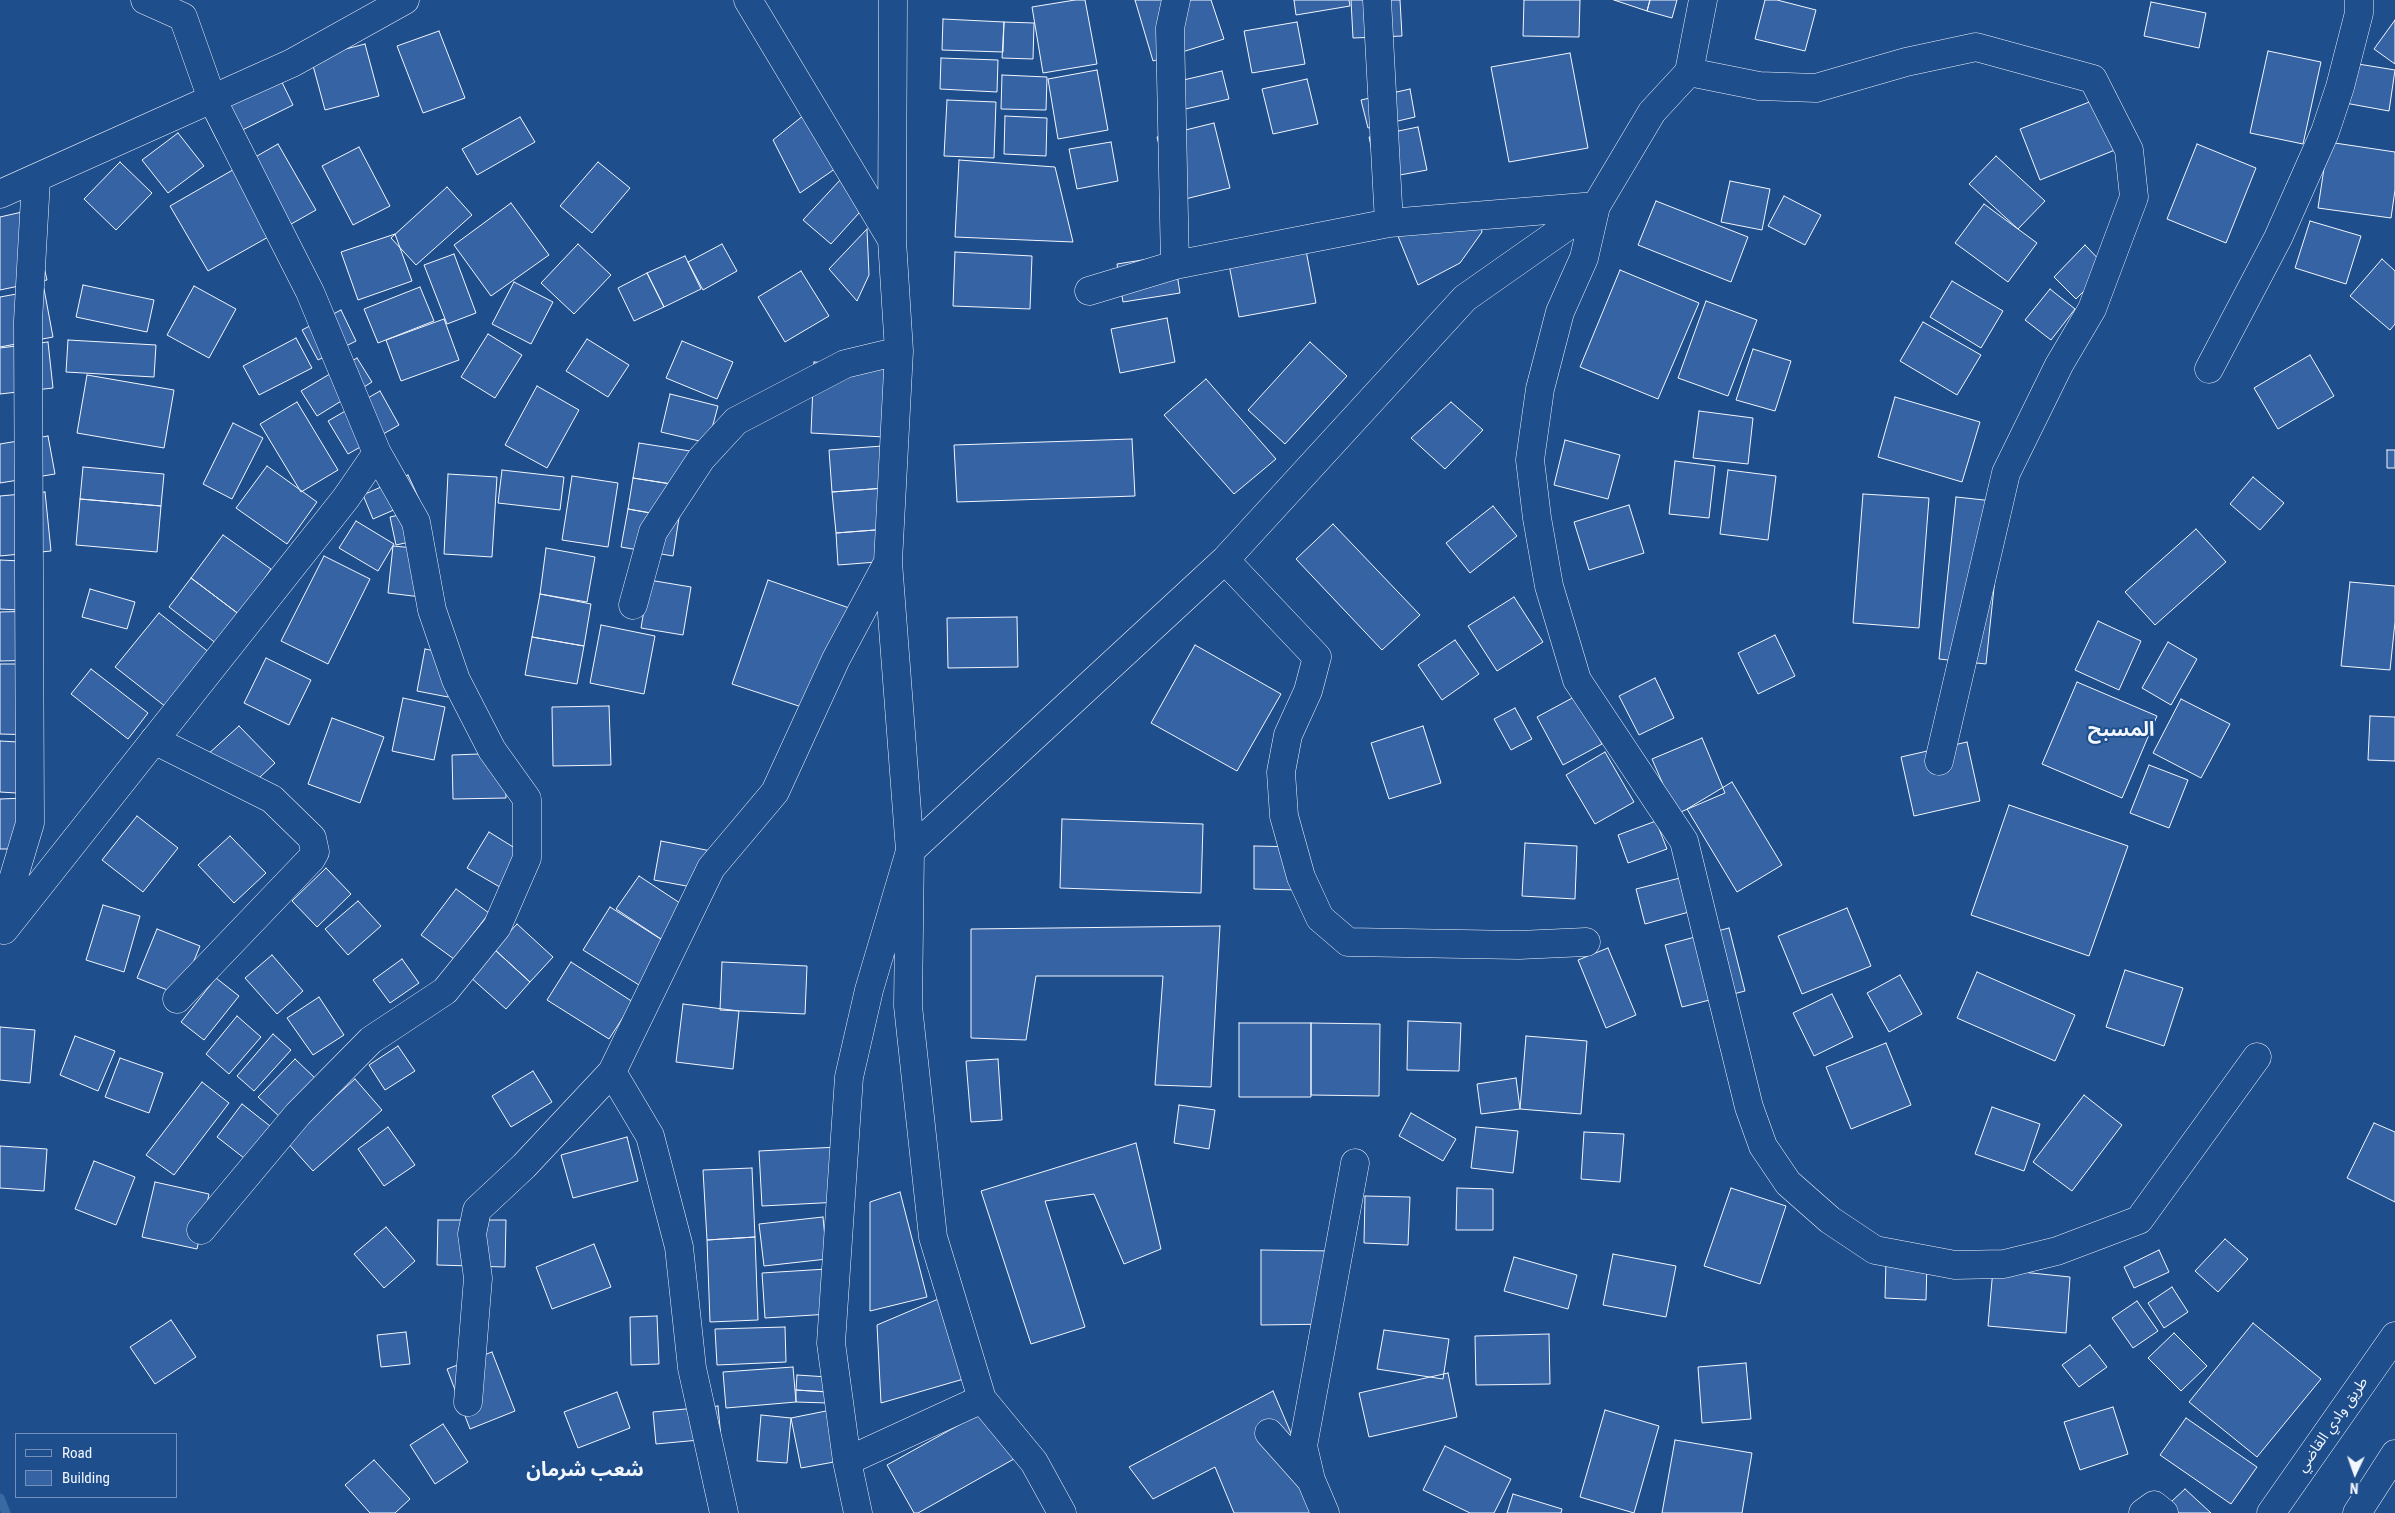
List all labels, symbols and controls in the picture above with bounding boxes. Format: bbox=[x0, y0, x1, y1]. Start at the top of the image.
district label: المسبح bbox=[2088, 719, 2154, 743]
street label: طريق وادي القاضي bbox=[2294, 1374, 2372, 1476]
legend bbox=[15, 1433, 178, 1498]
text: Road bbox=[62, 1444, 92, 1462]
north arrow bbox=[2330, 1448, 2380, 1498]
district label: شعب شرمان bbox=[526, 1459, 644, 1483]
text: Building bbox=[62, 1469, 110, 1487]
text: N bbox=[2350, 1480, 2359, 1496]

